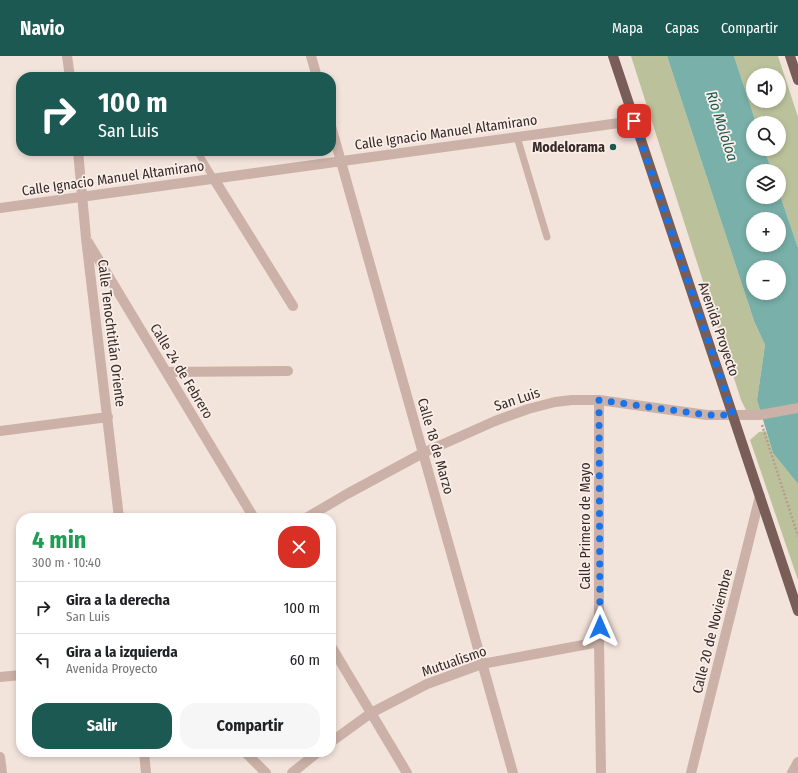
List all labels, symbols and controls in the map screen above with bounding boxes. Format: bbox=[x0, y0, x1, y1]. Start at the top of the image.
text: Navio bbox=[20, 17, 65, 40]
text: Mapa bbox=[612, 20, 643, 37]
text: Capas bbox=[665, 20, 699, 37]
text: Compartir bbox=[721, 20, 778, 37]
map controls bbox=[746, 68, 786, 300]
button: sound bbox=[746, 68, 786, 108]
text: 100 m bbox=[98, 86, 168, 119]
icon: right bbox=[32, 88, 84, 140]
water label: Río Mololoa bbox=[702, 89, 742, 164]
pin bbox=[617, 104, 651, 138]
icon: arrive bbox=[623, 110, 645, 132]
street label: Calle Ignacio Manuel Altamirano bbox=[354, 111, 538, 154]
button: search bbox=[746, 116, 786, 156]
text: San Luis bbox=[98, 120, 159, 142]
place label: Modelorama bbox=[532, 139, 605, 156]
marker: Modelorama bbox=[608, 142, 618, 152]
street label: Calle Ignacio Manuel Altamirano bbox=[21, 157, 205, 200]
button: layers bbox=[746, 164, 786, 204]
button: + bbox=[746, 212, 786, 252]
street label: Calle Tenochtitlán Oriente bbox=[94, 258, 129, 408]
button: − bbox=[746, 260, 786, 300]
street label: Avenida Proyecto bbox=[694, 280, 743, 379]
street label: Calle 24 de Febrero bbox=[146, 321, 217, 422]
street label: San Luis bbox=[492, 384, 542, 415]
street label: Calle 18 de Marzo bbox=[414, 396, 457, 496]
street label: Calle Primero de Mayo bbox=[577, 462, 594, 590]
text: 4 min bbox=[32, 526, 86, 554]
button: close bbox=[278, 526, 320, 568]
text: 300 m · 10:40 bbox=[32, 555, 101, 570]
street label: Calle 20 de Noviembre bbox=[689, 567, 736, 695]
text: Gira a la derecha bbox=[66, 591, 170, 609]
icon: right bbox=[32, 597, 54, 619]
text: 100 m bbox=[283, 599, 320, 617]
position arrow bbox=[579, 606, 621, 648]
text: San Luis bbox=[66, 609, 110, 624]
street label: Mutualismo bbox=[420, 642, 489, 680]
text: Gira a la izquierda bbox=[66, 643, 178, 661]
icon: left bbox=[32, 649, 54, 671]
text: 60 m bbox=[290, 651, 320, 669]
text: Avenida Proyecto bbox=[66, 661, 158, 676]
button: Salir bbox=[32, 703, 172, 749]
button: Compartir bbox=[180, 703, 320, 749]

